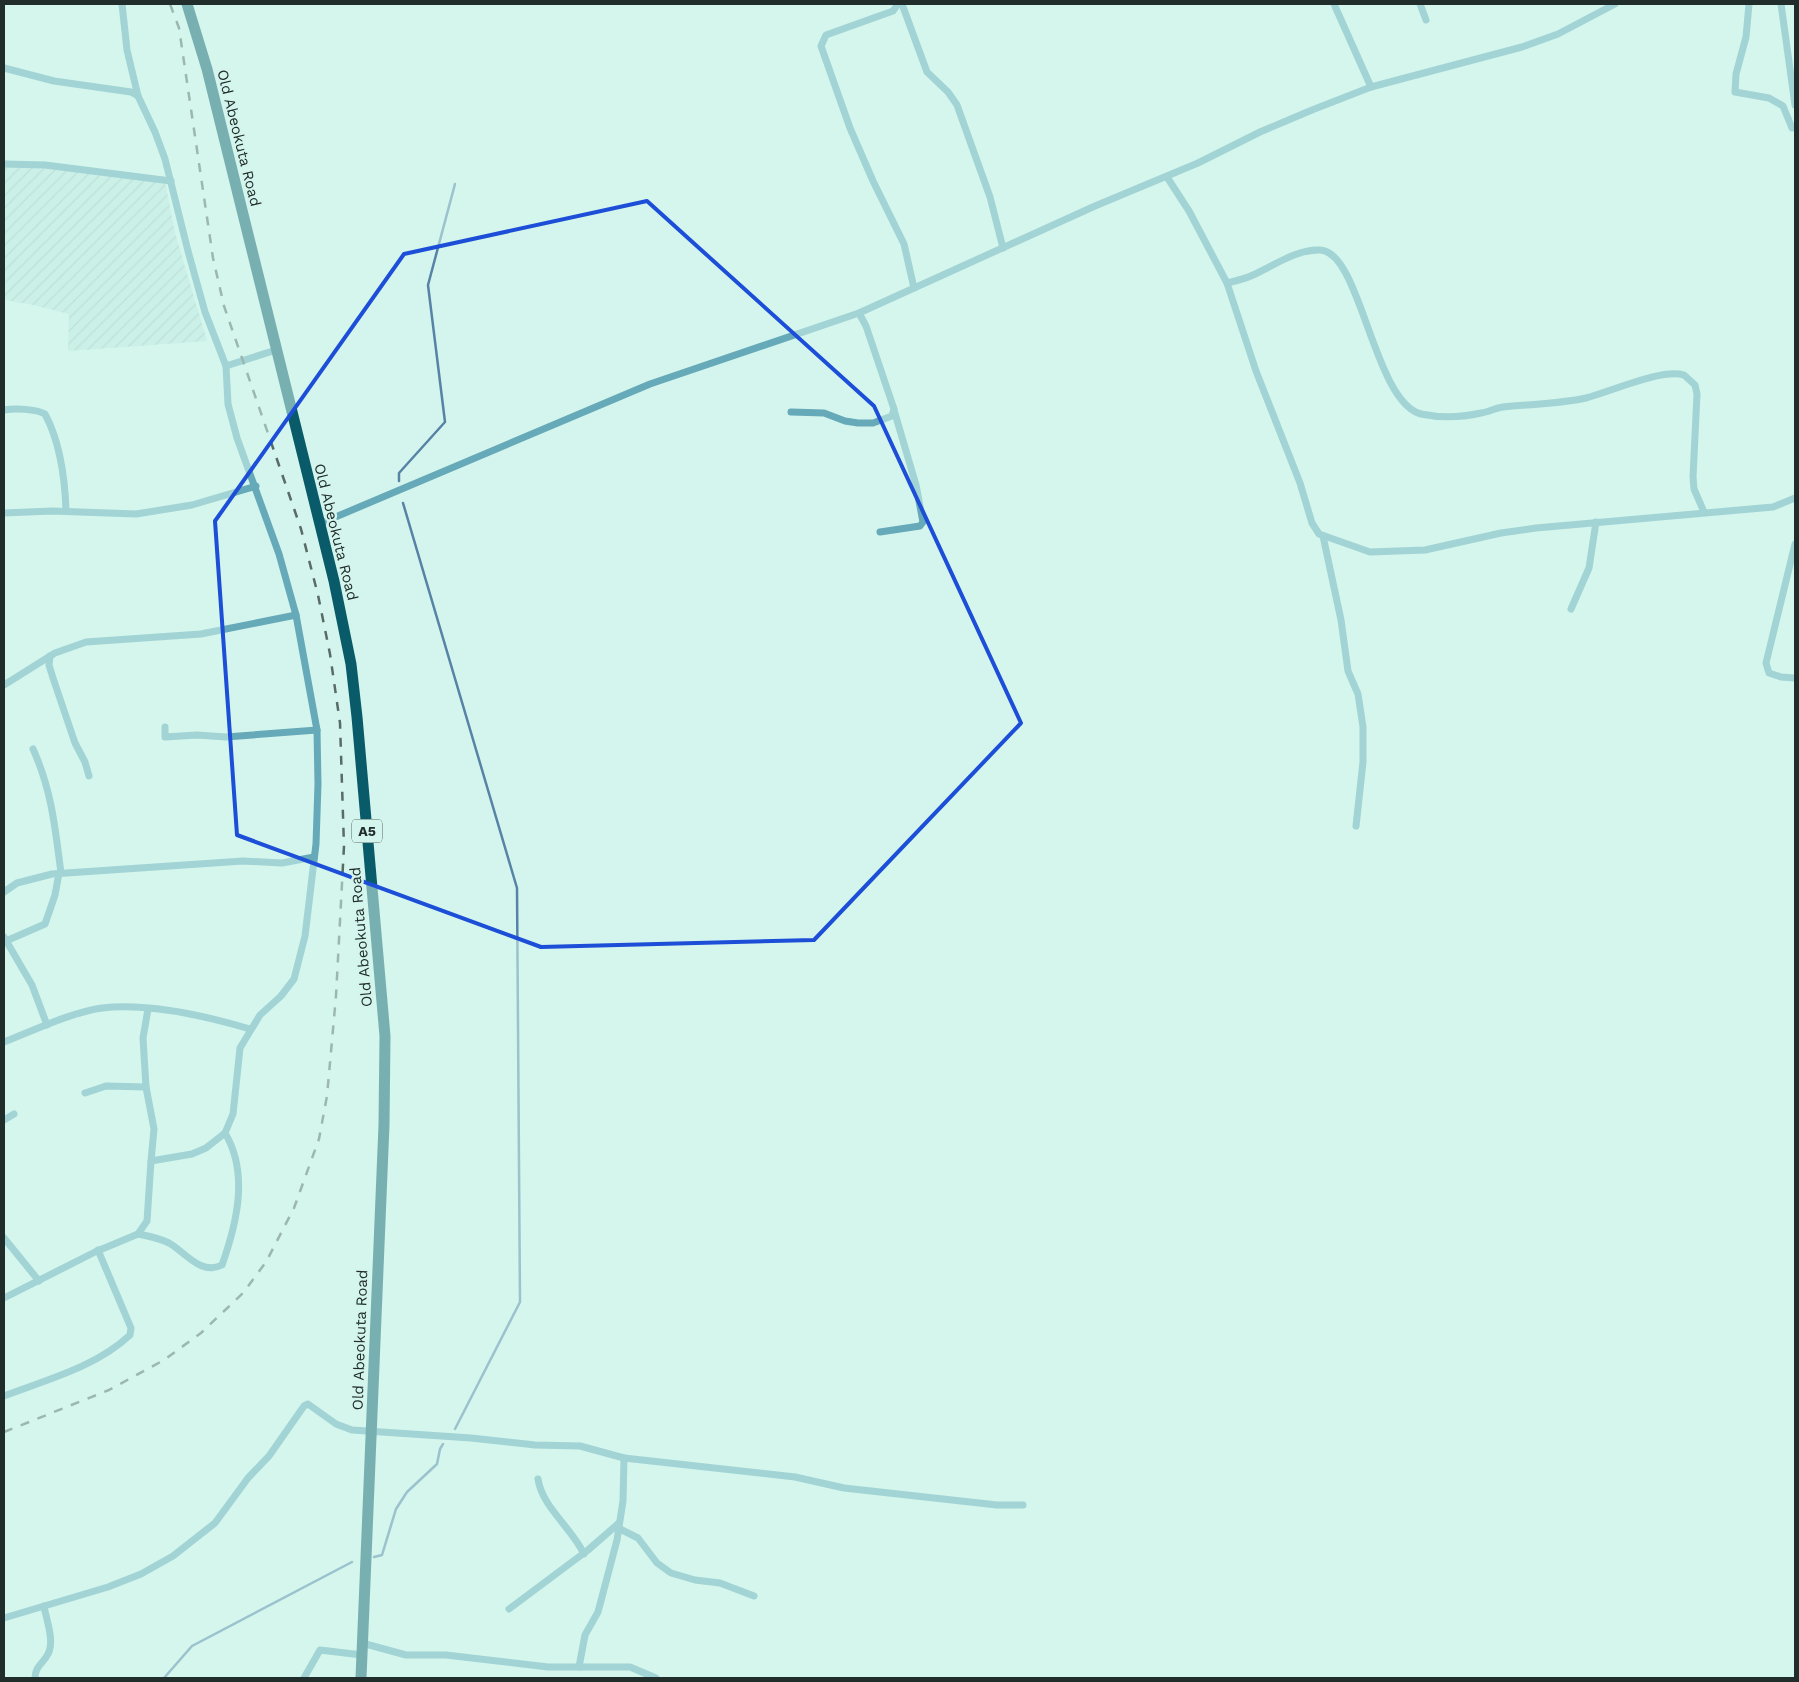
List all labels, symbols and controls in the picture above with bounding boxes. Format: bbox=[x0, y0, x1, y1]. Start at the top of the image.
street label: Old Abeokuta Road bbox=[213, 68, 265, 208]
street label: Old Abeokuta Road bbox=[310, 462, 362, 602]
road number: A5 bbox=[352, 819, 382, 842]
street label: Old Abeokuta Road bbox=[346, 866, 376, 1008]
street label: Old Abeokuta Road bbox=[349, 1269, 371, 1411]

